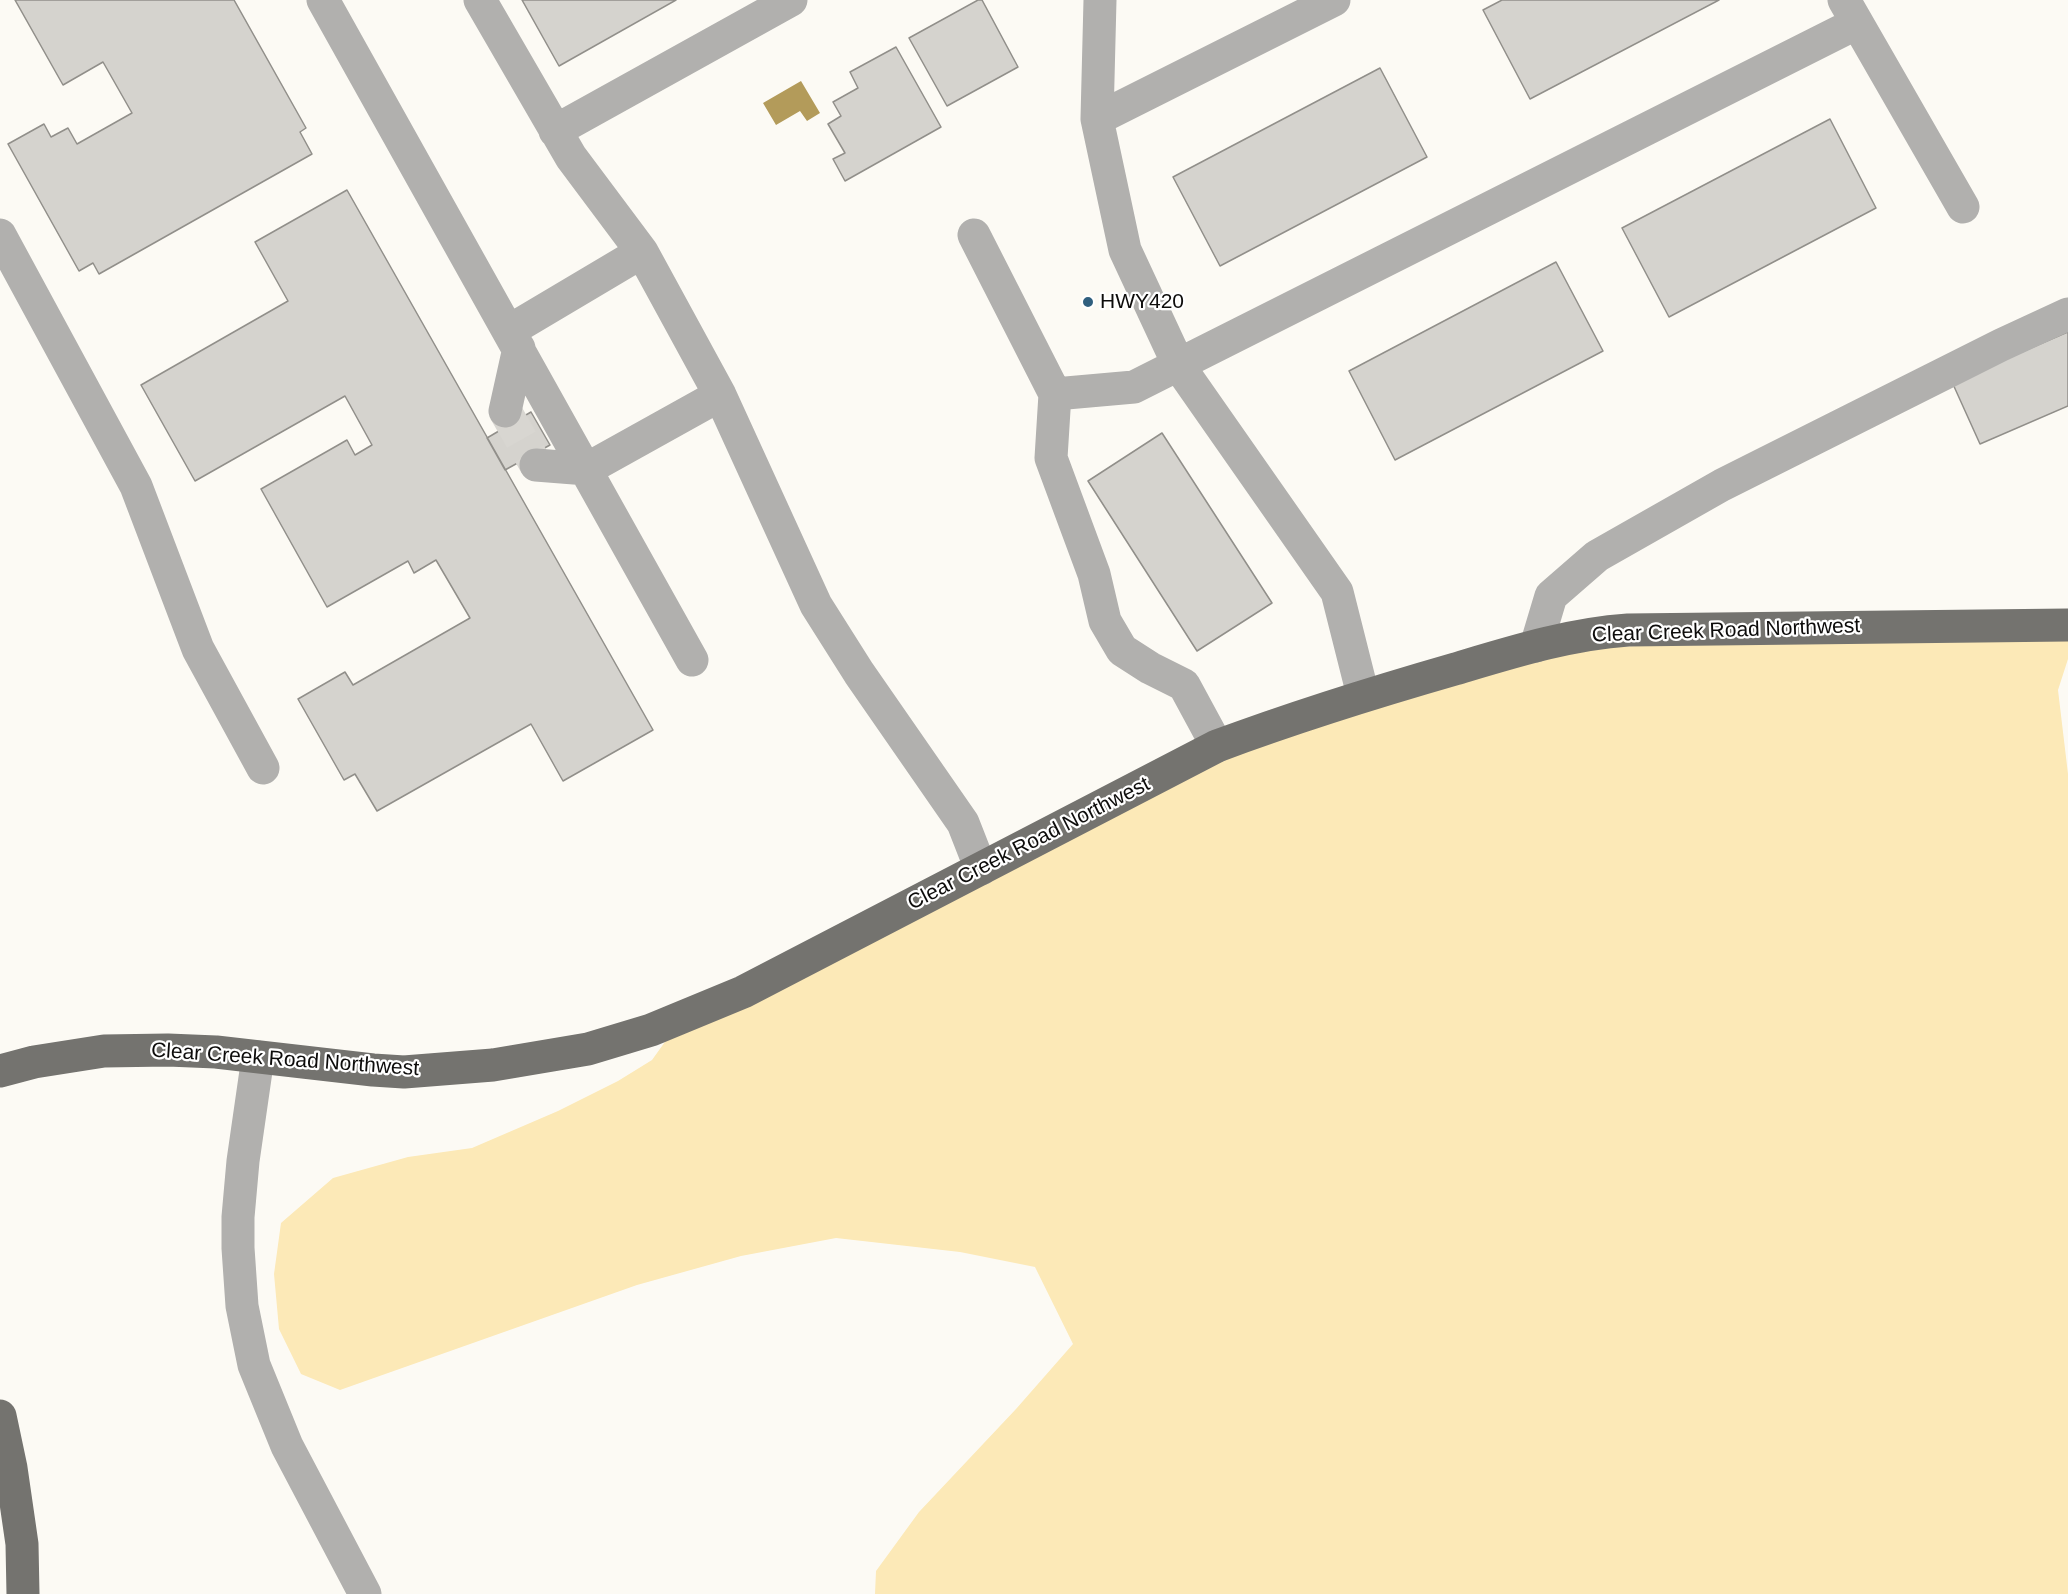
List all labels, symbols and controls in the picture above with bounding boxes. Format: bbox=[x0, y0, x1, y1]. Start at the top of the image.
place label: HWY420 bbox=[1100, 289, 1184, 315]
marker: HWY420 bbox=[1081, 295, 1095, 309]
street label: Clear Creek Road Northwest bbox=[1591, 614, 1861, 648]
street label: Clear Creek Road Northwest bbox=[904, 772, 1154, 916]
street label: Clear Creek Road Northwest bbox=[150, 1038, 420, 1082]

